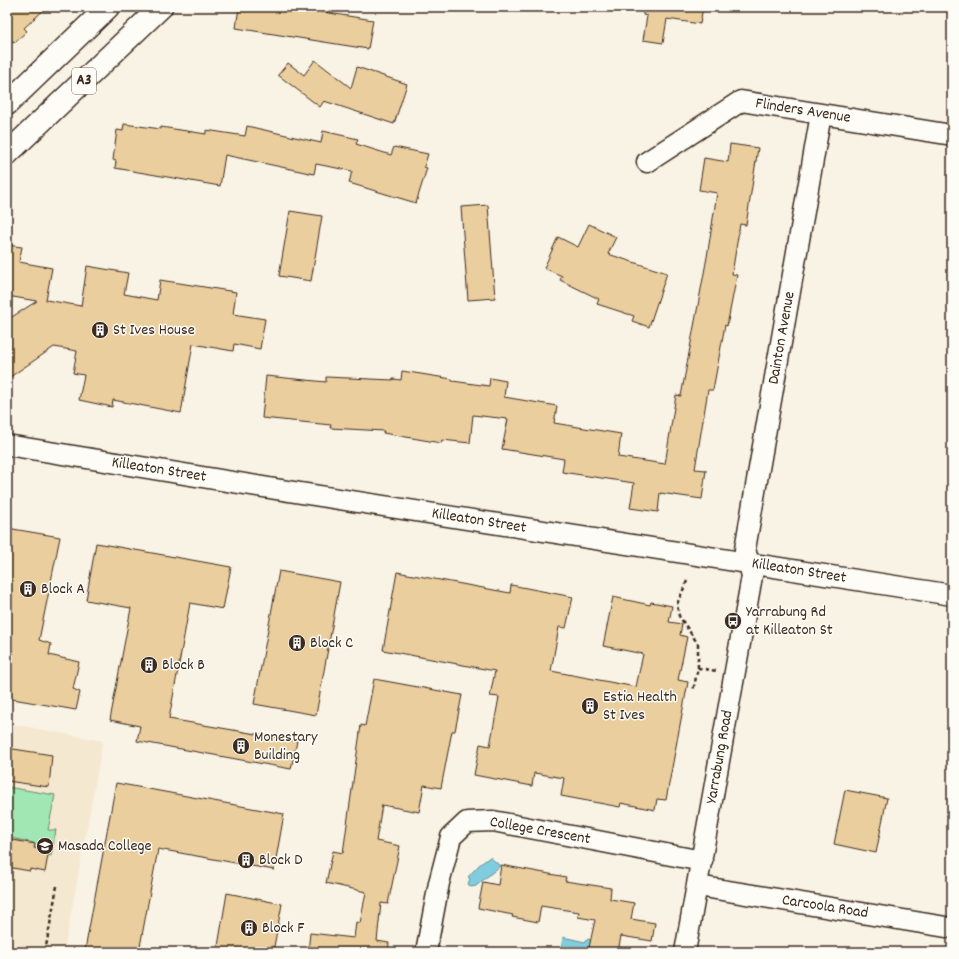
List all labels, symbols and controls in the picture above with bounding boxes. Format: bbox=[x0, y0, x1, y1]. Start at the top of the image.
road number: A3 bbox=[72, 68, 96, 94]
street label: Flinders Avenue bbox=[754, 92, 852, 130]
street label: Dainton Avenue bbox=[763, 290, 801, 386]
place label: St Ives House bbox=[113, 319, 195, 342]
building icon: St Ives House bbox=[90, 320, 110, 340]
street label: Killeaton Street bbox=[110, 451, 208, 489]
street label: Killeaton Street bbox=[430, 502, 528, 540]
street label: Killeaton Street bbox=[750, 552, 848, 590]
place label: Block A bbox=[41, 578, 85, 601]
building icon: Block A bbox=[18, 579, 38, 599]
place label: Yarrabung Rd at Killeaton St bbox=[746, 601, 833, 642]
bus stop icon: Yarrabung Rd at Killeaton St bbox=[723, 611, 743, 631]
place label: Block C bbox=[310, 632, 353, 655]
building icon: Block C bbox=[287, 633, 307, 653]
place label: Block B bbox=[162, 654, 205, 677]
building icon: Block B bbox=[139, 655, 159, 675]
place label: Estia Health St Ives bbox=[603, 686, 677, 727]
building icon: Estia Health St Ives bbox=[580, 696, 600, 716]
street label: Yarrabung Road bbox=[700, 708, 740, 806]
place label: Monestary Building bbox=[254, 726, 318, 767]
building icon: Monestary Building bbox=[231, 736, 251, 756]
street label: College Crescent bbox=[488, 811, 592, 851]
place label: Masada College bbox=[58, 835, 152, 858]
school or university icon: Masada College bbox=[35, 836, 55, 856]
place label: Block D bbox=[259, 849, 302, 872]
building icon: Block D bbox=[236, 850, 256, 870]
street label: Carcoola Road bbox=[780, 889, 870, 925]
place label: Block F bbox=[262, 917, 304, 940]
building icon: Block F bbox=[239, 918, 259, 938]

